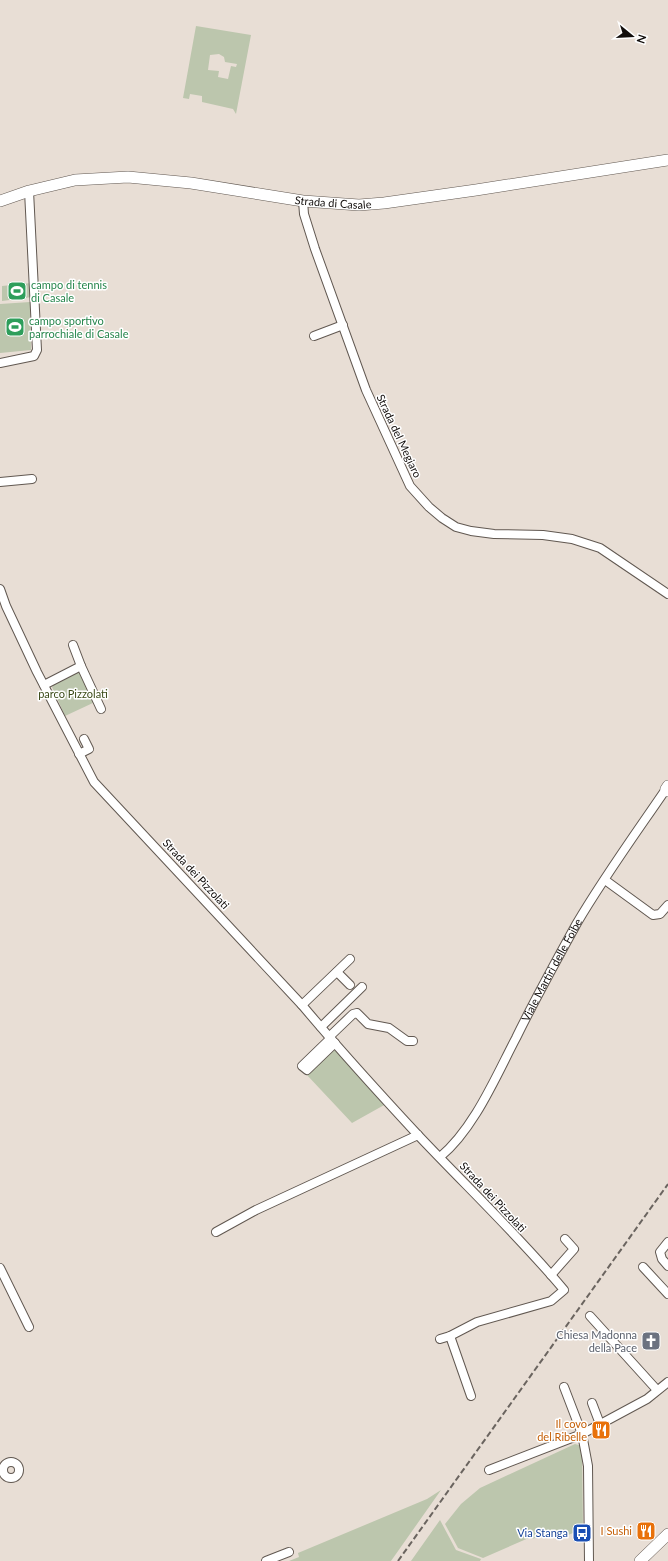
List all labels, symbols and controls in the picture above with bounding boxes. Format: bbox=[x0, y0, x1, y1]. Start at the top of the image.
north arrow bbox=[612, 16, 652, 56]
text: N bbox=[634, 33, 649, 45]
street label: Strada di Casale bbox=[294, 193, 372, 211]
place label: campo di tennis di Casale bbox=[31, 278, 107, 304]
sports icon: campo di tennis di Casale bbox=[6, 280, 28, 302]
place label: campo sportivo parrochiale di Casale bbox=[29, 314, 129, 340]
sports icon: campo sportivo parrochiale di Casale bbox=[4, 316, 26, 338]
street label: Strada del Megiaro bbox=[374, 392, 424, 480]
park label: parco Pizzolati bbox=[38, 687, 108, 700]
street label: Strada dei Pizzolati bbox=[161, 836, 232, 912]
street label: Viale Martiri delle Foibe bbox=[518, 916, 584, 1023]
street label: Strada dei Pizzolati bbox=[458, 1159, 529, 1235]
place label: Chiesa Madonna della Pace bbox=[556, 1328, 637, 1354]
church icon: Chiesa Madonna della Pace bbox=[640, 1330, 662, 1352]
place label: Il covo del Ribelle bbox=[537, 1417, 587, 1443]
restaurant icon: Il covo del Ribelle bbox=[590, 1419, 612, 1441]
restaurant icon: I Sushi bbox=[635, 1520, 657, 1542]
bus stop icon: Via Stanga bbox=[571, 1522, 593, 1544]
place label: I Sushi bbox=[601, 1524, 632, 1537]
place label: Via Stanga bbox=[517, 1526, 568, 1539]

